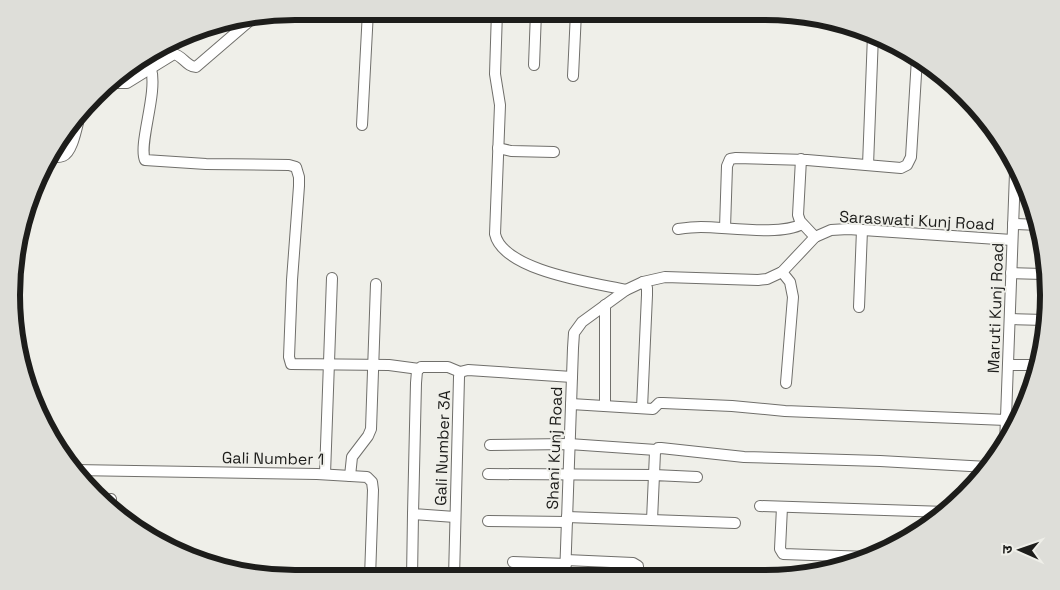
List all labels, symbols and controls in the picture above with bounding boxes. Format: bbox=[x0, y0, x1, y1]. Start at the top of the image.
street label: Saraswati Kunj Road bbox=[839, 206, 995, 235]
street label: Maruti Kunj Road bbox=[983, 242, 1008, 374]
street label: Shani Kunj Road bbox=[542, 386, 567, 510]
street label: Gali Number 3A bbox=[430, 390, 455, 506]
street label: Gali Number 1 bbox=[222, 447, 324, 470]
north arrow bbox=[995, 525, 1045, 575]
text: उ bbox=[998, 544, 1016, 554]

